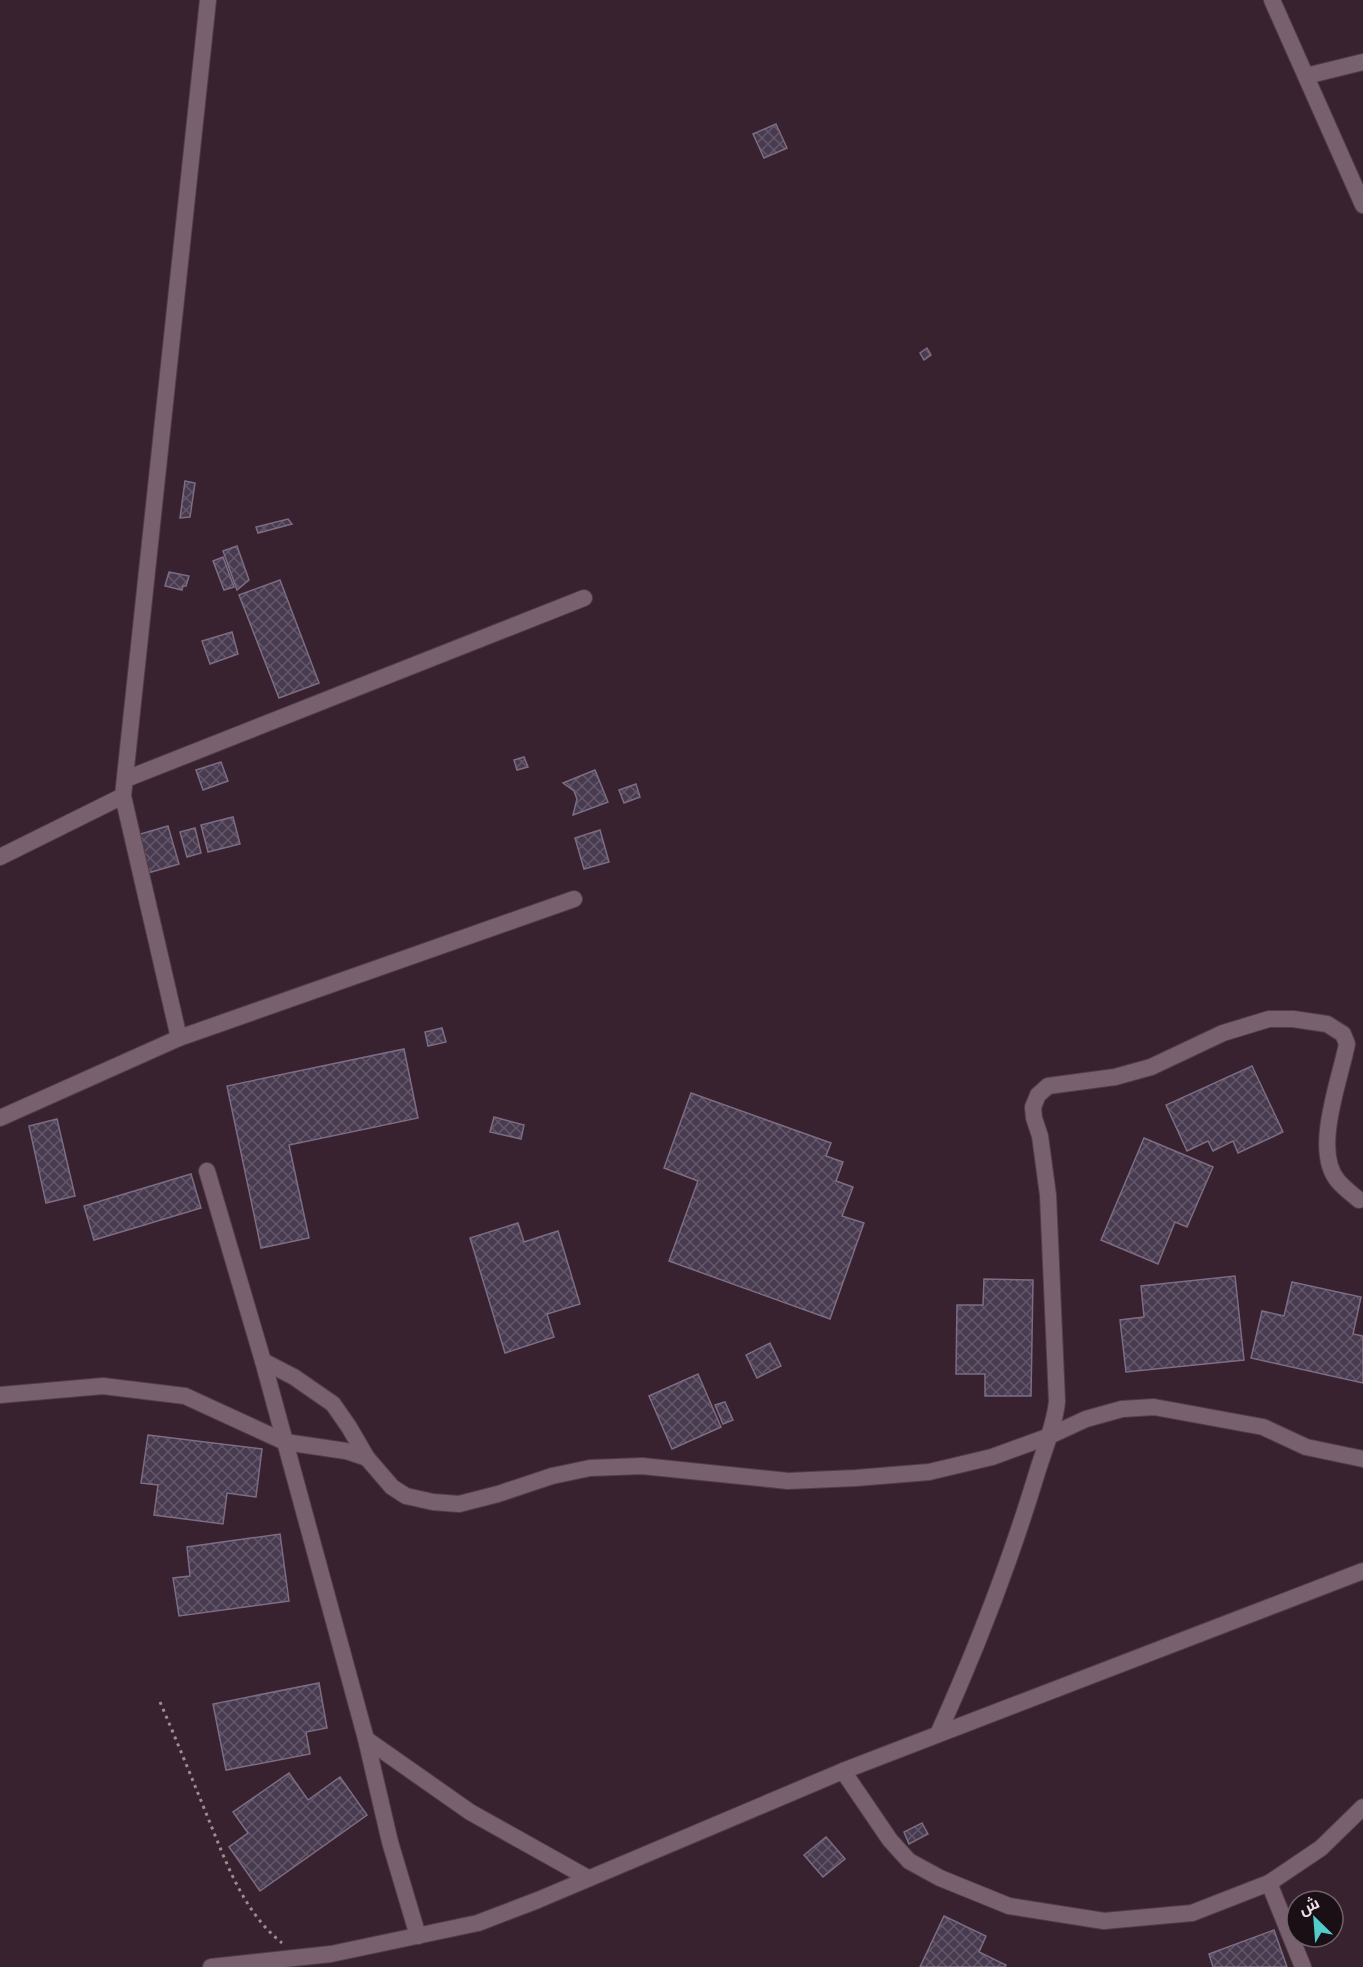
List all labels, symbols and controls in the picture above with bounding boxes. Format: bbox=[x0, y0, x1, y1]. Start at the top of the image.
north arrow bbox=[1285, 1889, 1345, 1949]
text: ش bbox=[1296, 1894, 1323, 1920]

